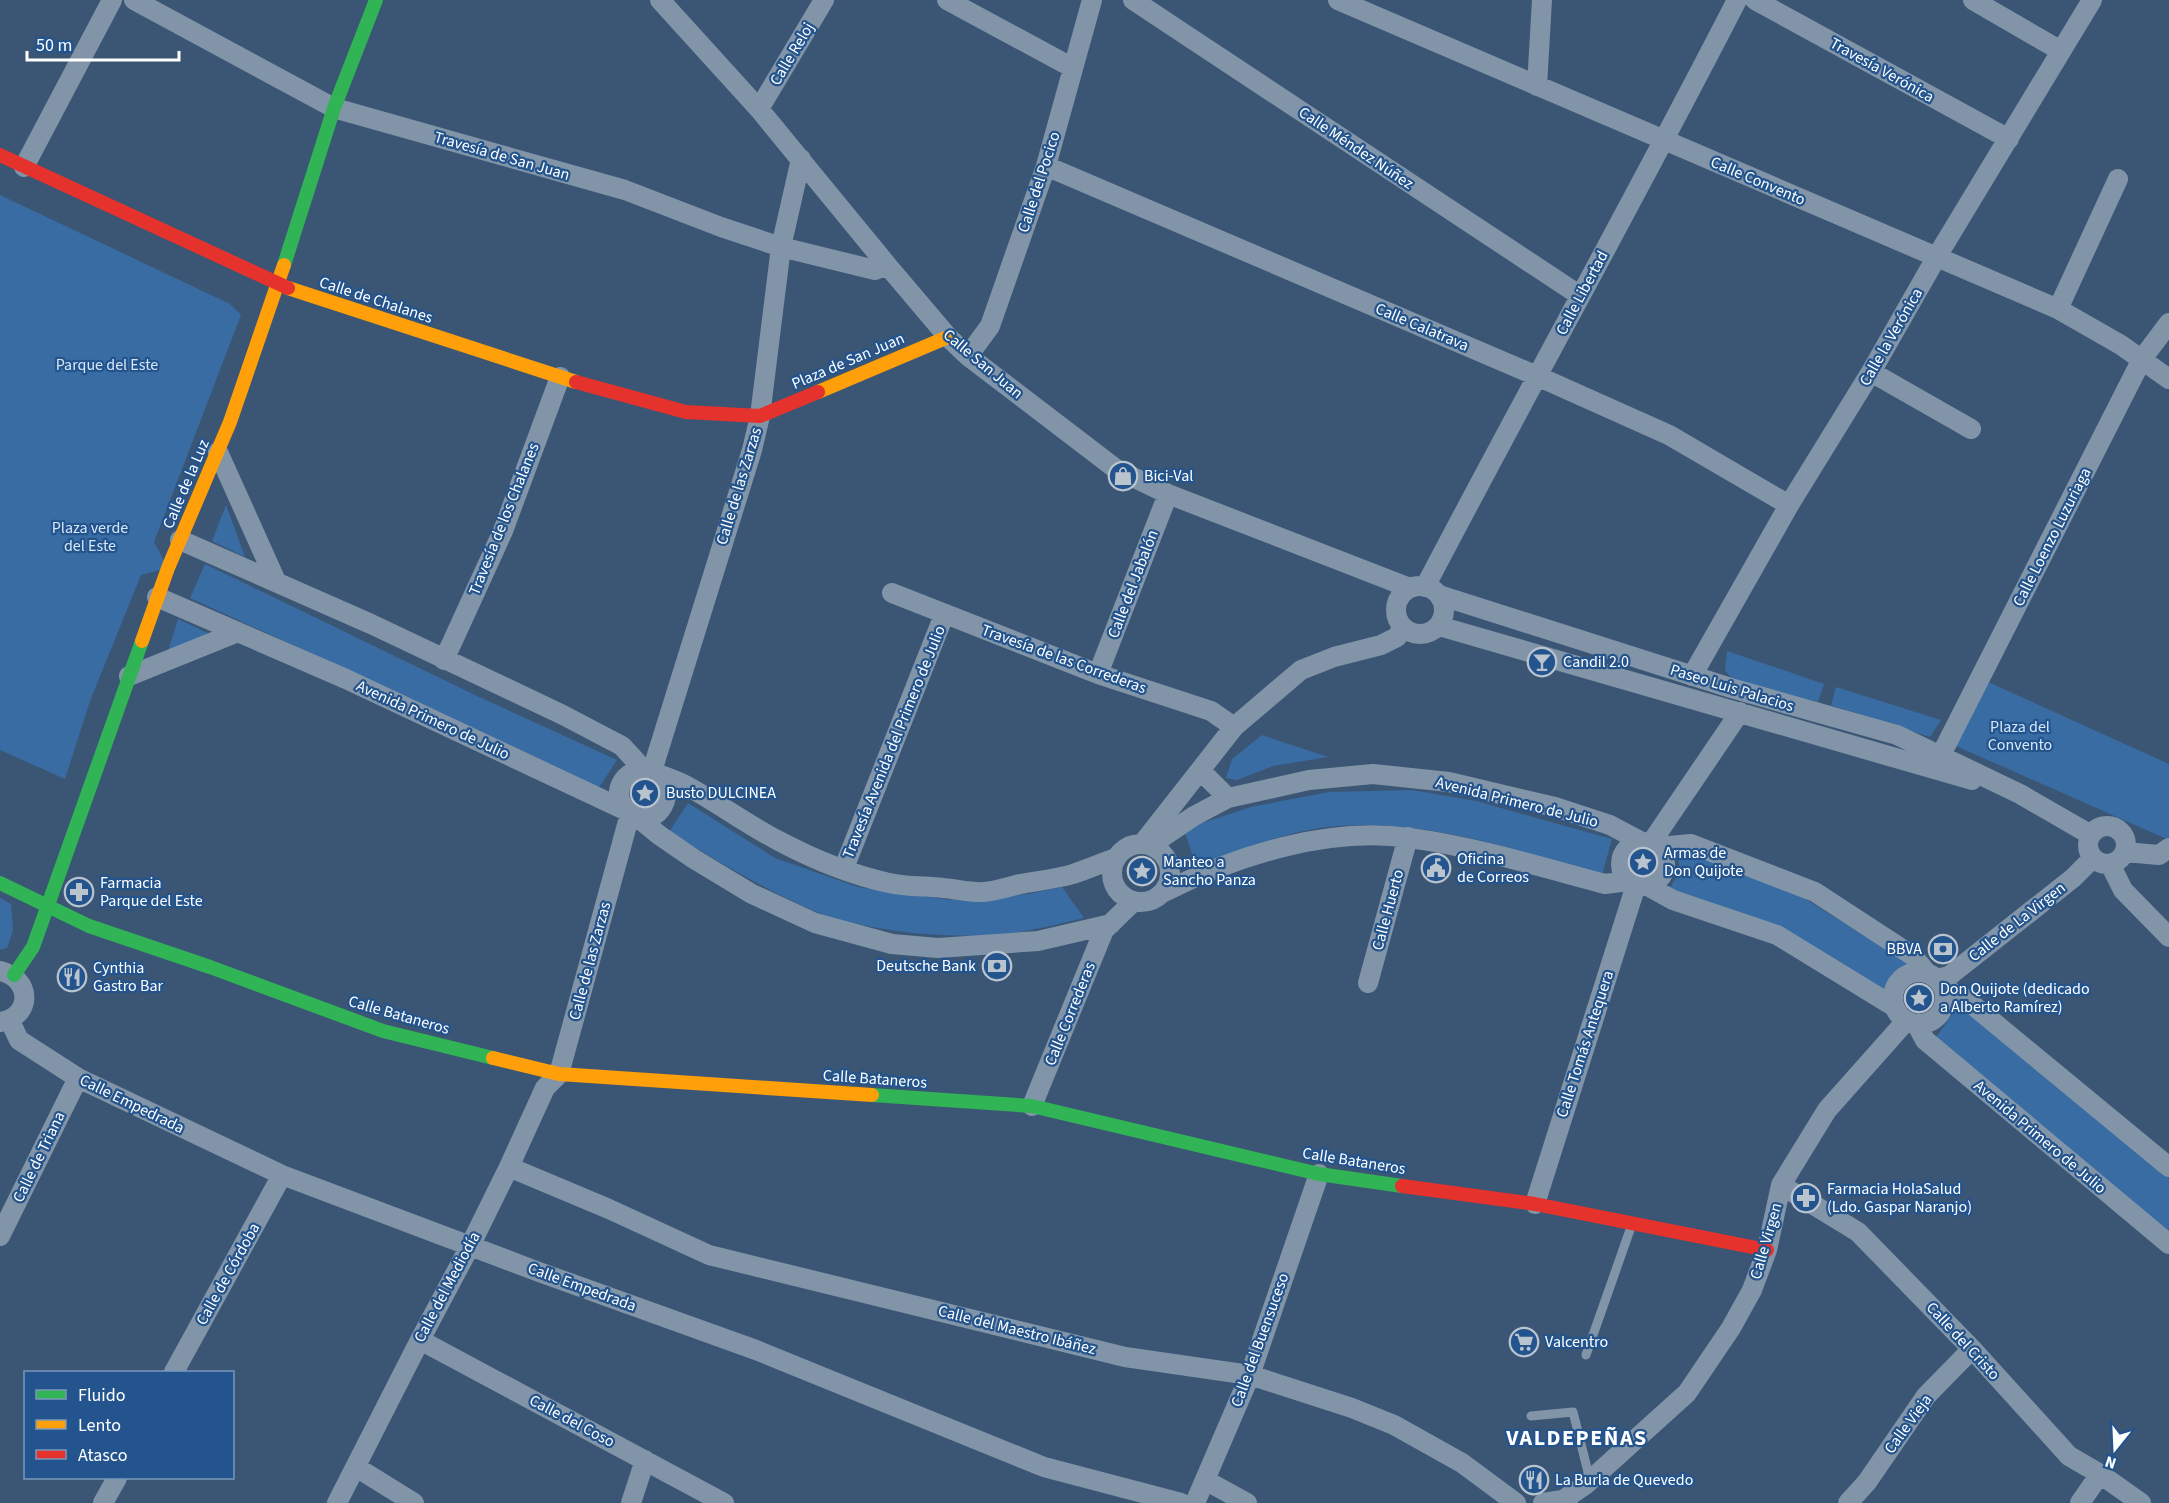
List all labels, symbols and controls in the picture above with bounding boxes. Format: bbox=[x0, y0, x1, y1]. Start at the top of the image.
street label: Calle Reloj bbox=[765, 18, 819, 90]
scale bar bbox=[27, 24, 178, 62]
street label: Travesía Verónica bbox=[1826, 32, 1938, 108]
text: 50 m bbox=[36, 33, 72, 58]
street label: Calle Méndez Núñez bbox=[1294, 101, 1418, 195]
street label: Travesía de San Juan bbox=[432, 126, 572, 186]
street label: Calle del Pocico bbox=[1012, 129, 1066, 235]
street label: Calle Convento bbox=[1707, 151, 1809, 211]
street label: Calle Libertad bbox=[1551, 247, 1613, 339]
street label: Calle de Chalanes bbox=[317, 271, 436, 329]
street label: Calle la Verónica bbox=[1854, 284, 1928, 390]
street label: Calle Calatrava bbox=[1372, 297, 1472, 357]
street label: Calle San Juan bbox=[938, 324, 1028, 404]
street label: Plaza de San Juan bbox=[788, 327, 908, 395]
park label: Parque del Este bbox=[56, 354, 158, 376]
street label: Calle de las Zarzas bbox=[711, 424, 767, 547]
street label: Calle de la Luz bbox=[157, 436, 215, 532]
street label: Travesía de los Chalanes bbox=[463, 439, 545, 598]
shop icon: Bici-Val bbox=[1107, 460, 1139, 492]
street label: Calle Loenzo Luzuriaga bbox=[2007, 464, 2097, 610]
place label: Bici-Val bbox=[1144, 465, 1193, 487]
park label: Plaza verde del Este bbox=[52, 517, 128, 557]
street label: Calle del Jabalón bbox=[1102, 527, 1164, 641]
street label: Travesía de las Correderas bbox=[979, 619, 1150, 699]
street label: Travesía Avenida del Primero de Julio bbox=[837, 622, 951, 862]
bar icon: Candil 2.0 bbox=[1526, 646, 1558, 678]
place label: Candil 2.0 bbox=[1563, 651, 1629, 673]
street label: Paseo Luis Palacios bbox=[1667, 659, 1797, 717]
street label: Avenida Primero de Julio bbox=[353, 675, 513, 765]
park label: Plaza del Convento bbox=[1988, 716, 2052, 756]
street label: Avenida Primero de Julio bbox=[1433, 771, 1601, 833]
place icon: Busto DULCINEA bbox=[629, 777, 661, 809]
place label: Busto DULCINEA bbox=[666, 782, 776, 804]
place label: Armas de Don Quijote bbox=[1664, 842, 1743, 882]
place icon: Armas de Don Quijote bbox=[1627, 846, 1659, 878]
place label: Oficina de Correos bbox=[1457, 848, 1529, 888]
place label: Manteo a Sancho Panza bbox=[1163, 851, 1256, 891]
public building icon: Oficina de Correos bbox=[1420, 852, 1452, 884]
place icon: Manteo a Sancho Panza bbox=[1126, 855, 1158, 887]
street label: Calle Huerto bbox=[1367, 867, 1409, 953]
place label: Farmacia Parque del Este bbox=[100, 872, 203, 912]
pharmacy icon: Farmacia Parque del Este bbox=[63, 876, 95, 908]
street label: Calle de La Virgen bbox=[1964, 877, 2070, 967]
street label: Calle de las Zarzas bbox=[564, 899, 616, 1023]
bank icon: BBVA bbox=[1927, 933, 1959, 965]
place label: BBVA bbox=[1887, 938, 1922, 960]
bank icon: Deutsche Bank bbox=[981, 950, 1013, 982]
place label: Deutsche Bank bbox=[876, 955, 976, 977]
place label: Cynthia Gastro Bar bbox=[93, 957, 163, 997]
street label: Calle Correderas bbox=[1039, 959, 1101, 1069]
restaurant icon: Cynthia Gastro Bar bbox=[56, 961, 88, 993]
street label: Calle Tomás Antequera bbox=[1551, 968, 1619, 1120]
place label: Don Quijote (dedicado a Alberto Ramírez) bbox=[1940, 978, 2090, 1018]
place icon: Don Quijote (dedicado a Alberto Ramírez) bbox=[1903, 982, 1935, 1014]
street label: Calle Bataneros bbox=[346, 990, 452, 1040]
street label: Calle Bataneros bbox=[822, 1064, 928, 1094]
street label: Calle Empedrada bbox=[76, 1069, 188, 1139]
street label: Avenida Primero de Julio bbox=[1969, 1075, 2111, 1199]
street label: Calle de Triana bbox=[7, 1108, 71, 1206]
street label: Calle Bataneros bbox=[1301, 1142, 1408, 1180]
place label: Farmacia HolaSalud (Ldo. Gaspar Naranjo) bbox=[1827, 1178, 1972, 1218]
pharmacy icon: Farmacia HolaSalud (Ldo. Gaspar Naranjo) bbox=[1790, 1182, 1822, 1214]
street label: Calle Virgen bbox=[1745, 1200, 1787, 1282]
street label: Calle de Córdoba bbox=[191, 1219, 265, 1329]
street label: Calle del Mediodía bbox=[409, 1228, 485, 1346]
street label: Calle Empedrada bbox=[525, 1257, 639, 1317]
street label: Calle del Buensuceso bbox=[1226, 1270, 1294, 1410]
street label: Calle del Cristo bbox=[1921, 1297, 2005, 1385]
street label: Calle del Maestro Ibáñez bbox=[936, 1300, 1098, 1360]
supermarket icon: Valcentro bbox=[1508, 1326, 1540, 1358]
place label: Valcentro bbox=[1545, 1331, 1608, 1353]
legend bbox=[24, 1371, 234, 1479]
text: Fluido bbox=[78, 1383, 125, 1408]
street label: Calle del Coso bbox=[525, 1389, 619, 1453]
street label: Calle Vieja bbox=[1879, 1390, 1937, 1458]
text: Lento bbox=[78, 1413, 121, 1438]
north arrow bbox=[2085, 1419, 2145, 1479]
district label: VALDEPEÑAS bbox=[1505, 1422, 1648, 1454]
text: Atasco bbox=[78, 1443, 127, 1468]
text: N bbox=[2102, 1450, 2119, 1474]
restaurant icon: La Burla de Quevedo bbox=[1518, 1464, 1550, 1496]
place label: La Burla de Quevedo bbox=[1555, 1469, 1693, 1491]

